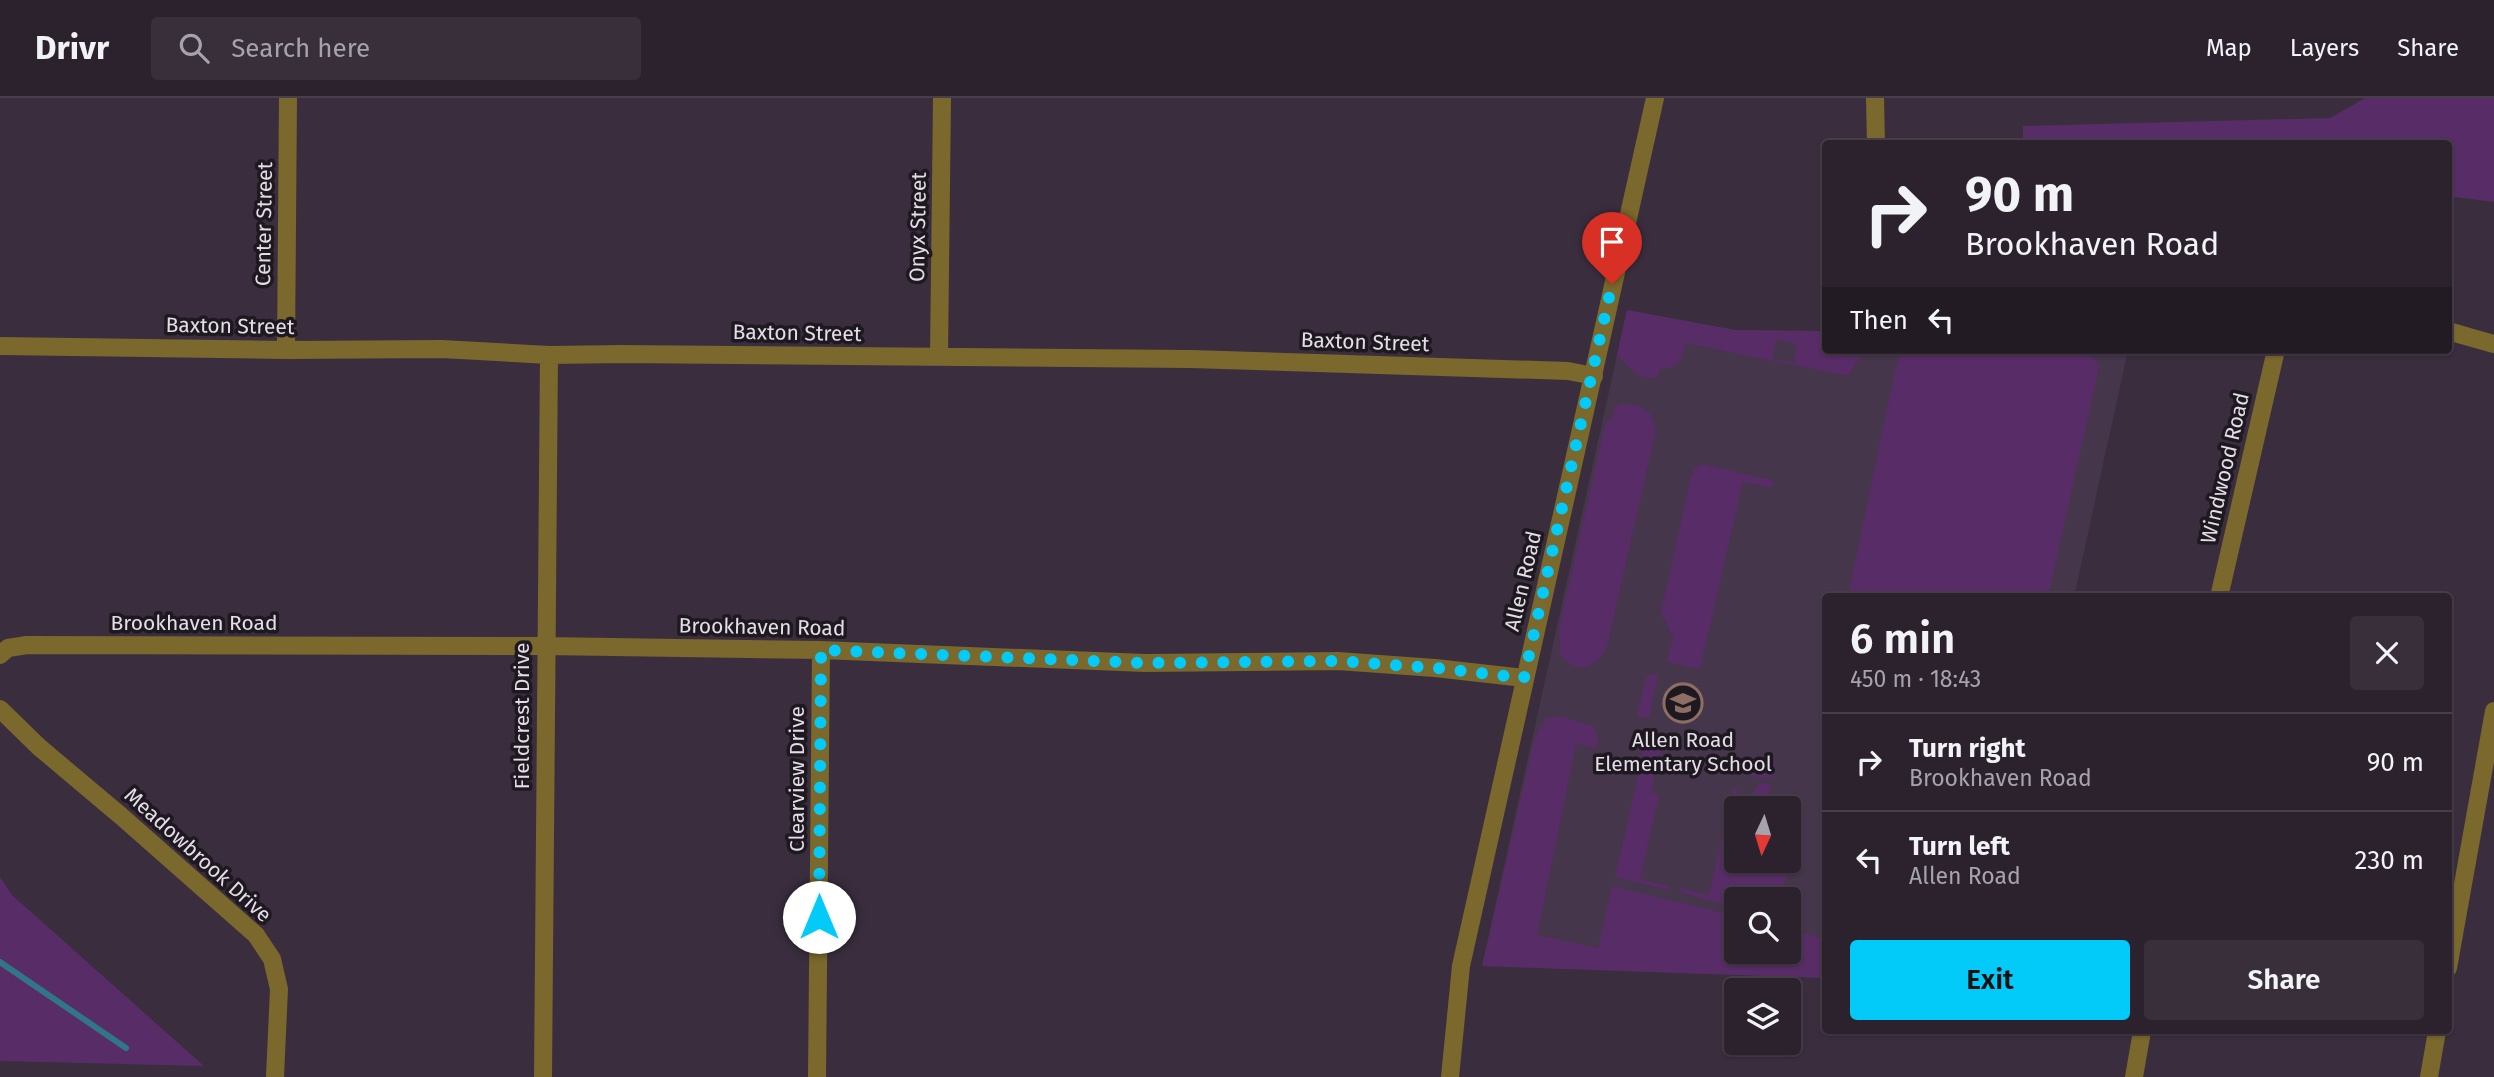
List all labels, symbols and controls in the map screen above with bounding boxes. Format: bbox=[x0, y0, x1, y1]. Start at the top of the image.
search box bbox=[151, 17, 641, 80]
text: Drivr bbox=[35, 28, 109, 68]
icon: search bbox=[175, 29, 213, 67]
text: Search here bbox=[231, 33, 370, 64]
text: Map bbox=[2206, 34, 2252, 62]
text: Layers bbox=[2290, 34, 2359, 62]
text: Share bbox=[2397, 34, 2459, 62]
street label: Center Street bbox=[250, 161, 278, 286]
text: 90 m bbox=[1965, 165, 2074, 224]
icon: right bbox=[1850, 168, 1941, 259]
street label: Onyx Street bbox=[904, 171, 932, 282]
pin bbox=[1582, 212, 1642, 284]
icon: arrive bbox=[1593, 223, 1631, 261]
text: Brookhaven Road bbox=[1965, 225, 2219, 263]
icon: left bbox=[1922, 301, 1960, 339]
text: Then bbox=[1850, 305, 1908, 336]
street label: Baxton Street bbox=[165, 312, 295, 340]
street label: Baxton Street bbox=[732, 319, 862, 347]
street label: Baxton Street bbox=[1300, 327, 1430, 357]
street label: Windwood Road bbox=[2195, 390, 2255, 546]
street label: Allen Road bbox=[1499, 528, 1547, 634]
street label: Brookhaven Road bbox=[111, 610, 277, 636]
street label: Brookhaven Road bbox=[678, 613, 846, 641]
text: 6 min bbox=[1850, 614, 1955, 664]
button: close bbox=[2350, 616, 2424, 690]
street label: Fieldcrest Drive bbox=[509, 643, 535, 789]
text: 450 m · 18:43 bbox=[1850, 665, 1981, 693]
school or university icon: Allen Road Elementary School bbox=[1662, 682, 1704, 724]
street label: Clearview Drive bbox=[784, 706, 810, 852]
place label: Allen Road Elementary School bbox=[1594, 727, 1772, 777]
text: Turn right bbox=[1909, 733, 2026, 764]
icon: right bbox=[1850, 743, 1888, 781]
text: 90 m bbox=[2367, 747, 2424, 778]
text: Brookhaven Road bbox=[1909, 764, 2092, 792]
street label: Meadowbrook Drive bbox=[119, 782, 277, 928]
north arrow bbox=[1724, 796, 1801, 873]
map controls bbox=[1724, 796, 1801, 1055]
text: Turn left bbox=[1909, 831, 2010, 862]
icon: left bbox=[1850, 841, 1888, 879]
text: 230 m bbox=[2355, 845, 2424, 876]
text: Allen Road bbox=[1909, 862, 2021, 890]
position arrow bbox=[782, 880, 856, 954]
button: search bbox=[1724, 887, 1801, 964]
button: Exit bbox=[1850, 940, 2130, 1020]
button: Share bbox=[2144, 940, 2424, 1020]
button: layers bbox=[1724, 978, 1801, 1055]

